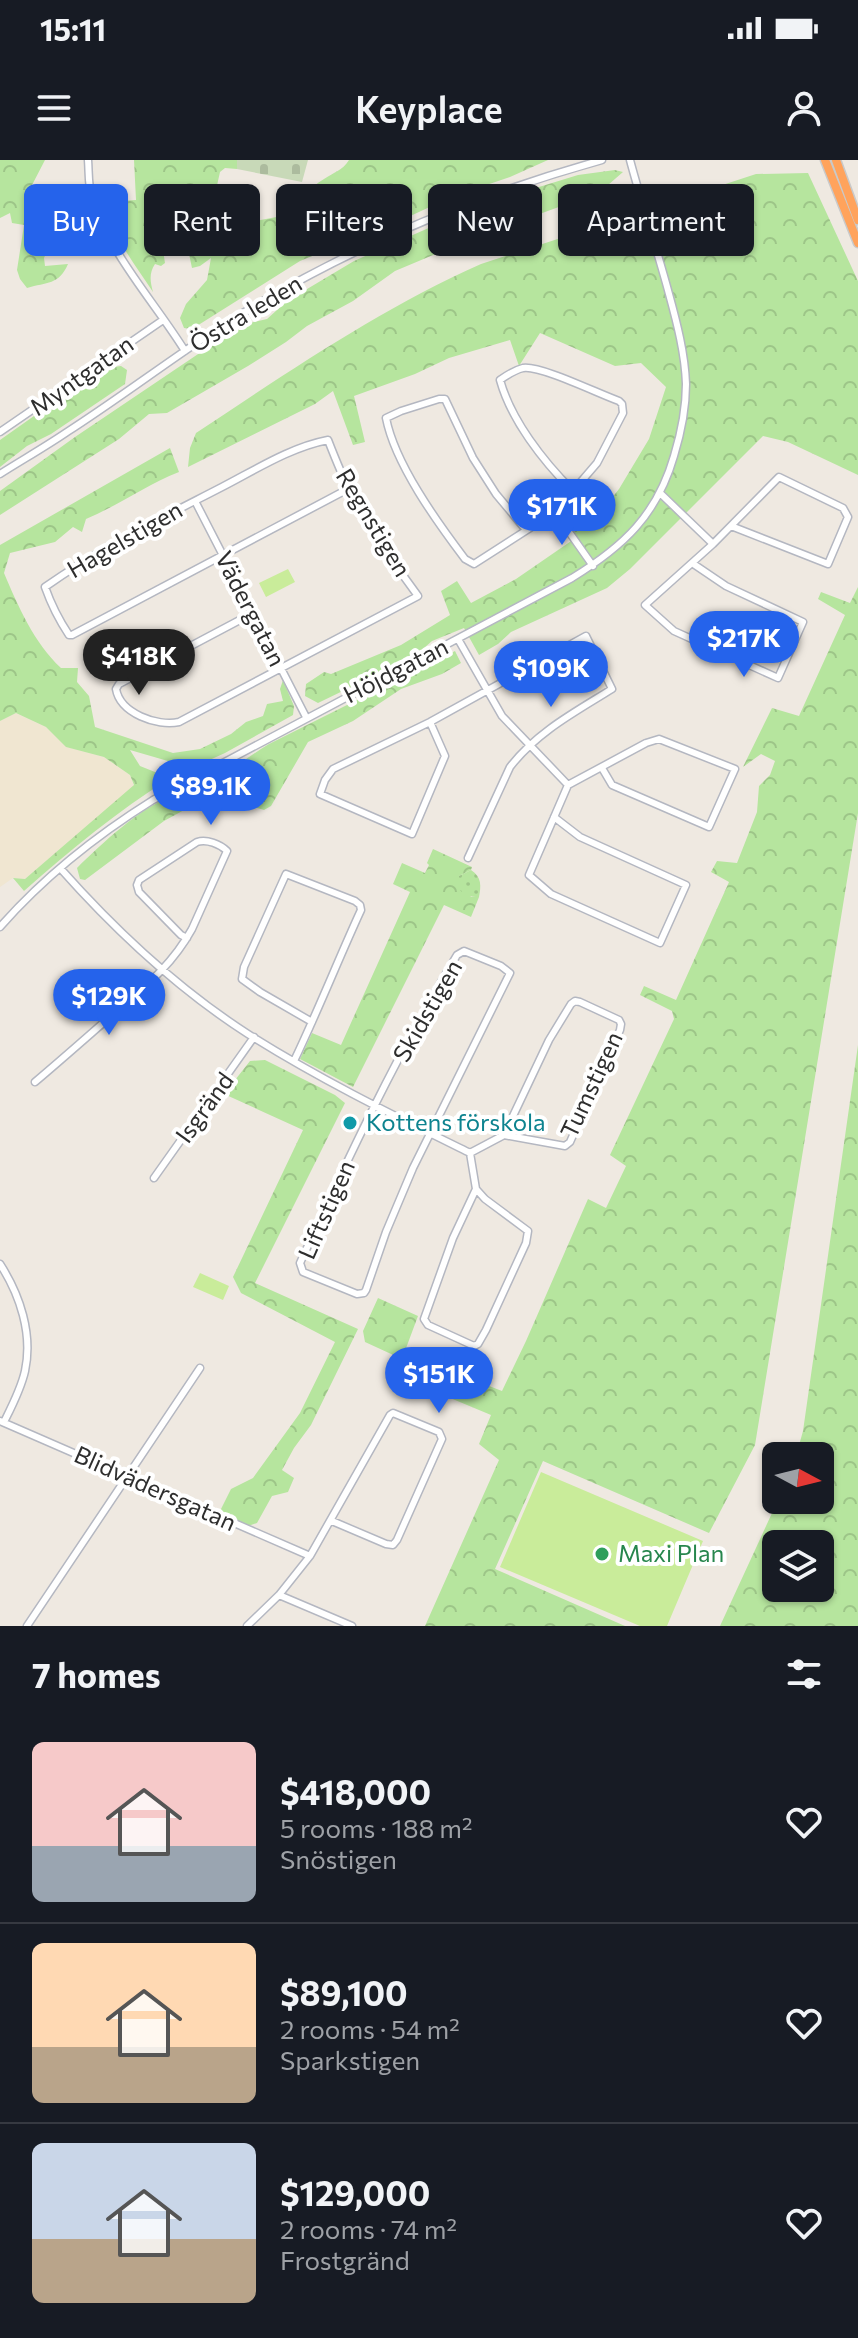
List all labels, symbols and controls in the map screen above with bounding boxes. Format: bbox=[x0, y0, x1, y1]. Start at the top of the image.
text: 15:11 bbox=[40, 10, 106, 47]
icon: menu bbox=[32, 86, 76, 130]
text: Keyplace bbox=[355, 86, 503, 130]
icon: person bbox=[782, 86, 826, 130]
chip: Buy bbox=[24, 184, 128, 256]
chip: Rent bbox=[144, 184, 260, 256]
chip: Filters bbox=[276, 184, 412, 256]
chip: New bbox=[428, 184, 542, 256]
chip: Apartment bbox=[558, 184, 754, 256]
street label: Östra leden bbox=[184, 268, 307, 358]
street label: Myntgatan bbox=[24, 329, 139, 421]
street label: Regnstigen bbox=[331, 463, 418, 581]
pin: $171K bbox=[506, 479, 618, 547]
text: $171K bbox=[527, 489, 597, 520]
street label: Hagelstigen bbox=[62, 494, 187, 583]
street label: Vädergatan bbox=[210, 546, 293, 671]
pin: $217K bbox=[688, 611, 800, 679]
text: $217K bbox=[707, 621, 781, 652]
pin: $418K bbox=[83, 629, 195, 697]
street label: Höjdgatan bbox=[338, 631, 453, 708]
text: $418K bbox=[101, 639, 177, 670]
pin: $109K bbox=[495, 641, 607, 709]
text: $109K bbox=[512, 651, 590, 682]
pin: $89.1K bbox=[146, 759, 276, 827]
text: $89.1K bbox=[170, 769, 252, 800]
street label: Skidstigen bbox=[386, 954, 468, 1066]
pin: $129K bbox=[53, 969, 165, 1037]
text: $129K bbox=[71, 979, 147, 1010]
street label: Tumstigen bbox=[553, 1027, 628, 1142]
street label: Isgränd bbox=[169, 1066, 239, 1148]
place label: Kottens förskola bbox=[366, 1107, 546, 1136]
marker: Kottens förskola bbox=[341, 1114, 359, 1132]
street label: Liftstigen bbox=[291, 1155, 360, 1263]
pin: $151K bbox=[383, 1347, 495, 1415]
text: $151K bbox=[403, 1357, 475, 1388]
street label: Blidvädersgatan bbox=[70, 1439, 241, 1536]
north arrow bbox=[762, 1442, 834, 1514]
map controls bbox=[762, 1442, 834, 1602]
button: layers bbox=[762, 1530, 834, 1602]
place label: Maxi Plan bbox=[618, 1538, 724, 1567]
marker: Maxi Plan bbox=[593, 1545, 611, 1563]
icon: filters bbox=[782, 1652, 826, 1696]
text: 7 homes bbox=[32, 1653, 161, 1695]
text: $418,000 bbox=[280, 1770, 431, 1812]
icon: home bbox=[96, 1774, 192, 1870]
icon: heart bbox=[782, 1800, 826, 1844]
text: 5 rooms · 188 m² bbox=[280, 1812, 472, 1843]
text: Snöstigen bbox=[280, 1843, 397, 1874]
text: $89,100 bbox=[280, 1971, 408, 2013]
icon: home bbox=[96, 1975, 192, 2071]
icon: heart bbox=[782, 2001, 826, 2045]
text: 2 rooms · 54 m² bbox=[280, 2013, 460, 2044]
text: Sparkstigen bbox=[280, 2044, 420, 2075]
text: $129,000 bbox=[280, 2171, 430, 2213]
icon: home bbox=[96, 2175, 192, 2271]
icon: heart bbox=[782, 2201, 826, 2245]
text: 2 rooms · 74 m² bbox=[280, 2213, 457, 2244]
text: Frostgränd bbox=[280, 2244, 410, 2275]

